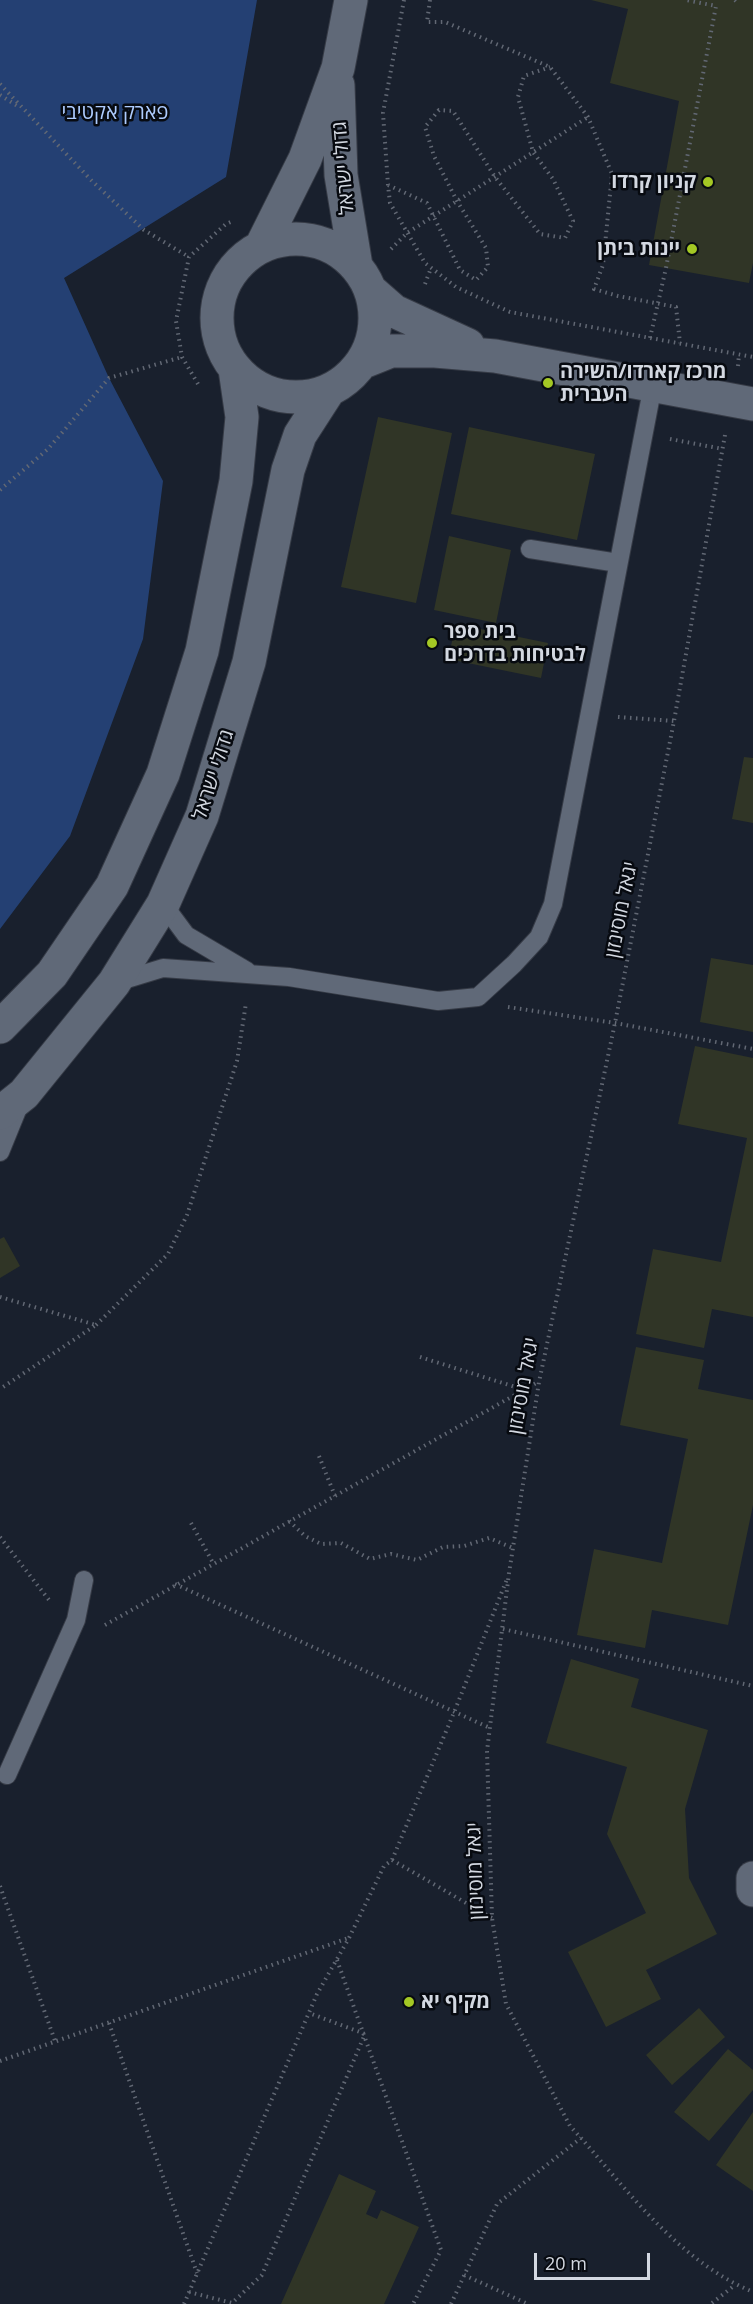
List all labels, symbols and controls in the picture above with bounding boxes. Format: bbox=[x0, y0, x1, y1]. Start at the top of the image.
park label: פארק אקטיבי bbox=[62, 101, 168, 125]
street label: גדולי ישראל bbox=[328, 120, 360, 216]
place label: קניון קרדו bbox=[611, 170, 696, 194]
marker: קניון קרדו bbox=[701, 175, 715, 189]
place label: יינות ביתן bbox=[597, 237, 680, 261]
marker: יינות ביתן bbox=[685, 242, 699, 256]
place label: מרכז קארדו/השירה העברית bbox=[560, 360, 727, 407]
marker: מרכז קארדו/השירה העברית bbox=[541, 376, 555, 390]
place label: בית ספר לבטיחות בדרכים bbox=[444, 620, 586, 667]
marker: בית ספר לבטיחות בדרכים bbox=[425, 636, 439, 650]
street label: גדולי ישראל bbox=[188, 727, 240, 823]
street label: יגאל מוסינזון bbox=[601, 860, 643, 960]
street label: יגאל מוסינזון bbox=[504, 1336, 544, 1436]
street label: יגאל מוסינזון bbox=[462, 1822, 490, 1920]
place label: מקיף יא bbox=[421, 1990, 490, 2014]
marker: מקיף יא bbox=[402, 1995, 416, 2009]
scale bar bbox=[537, 2241, 652, 2279]
text: 20 m bbox=[545, 2251, 587, 2275]

